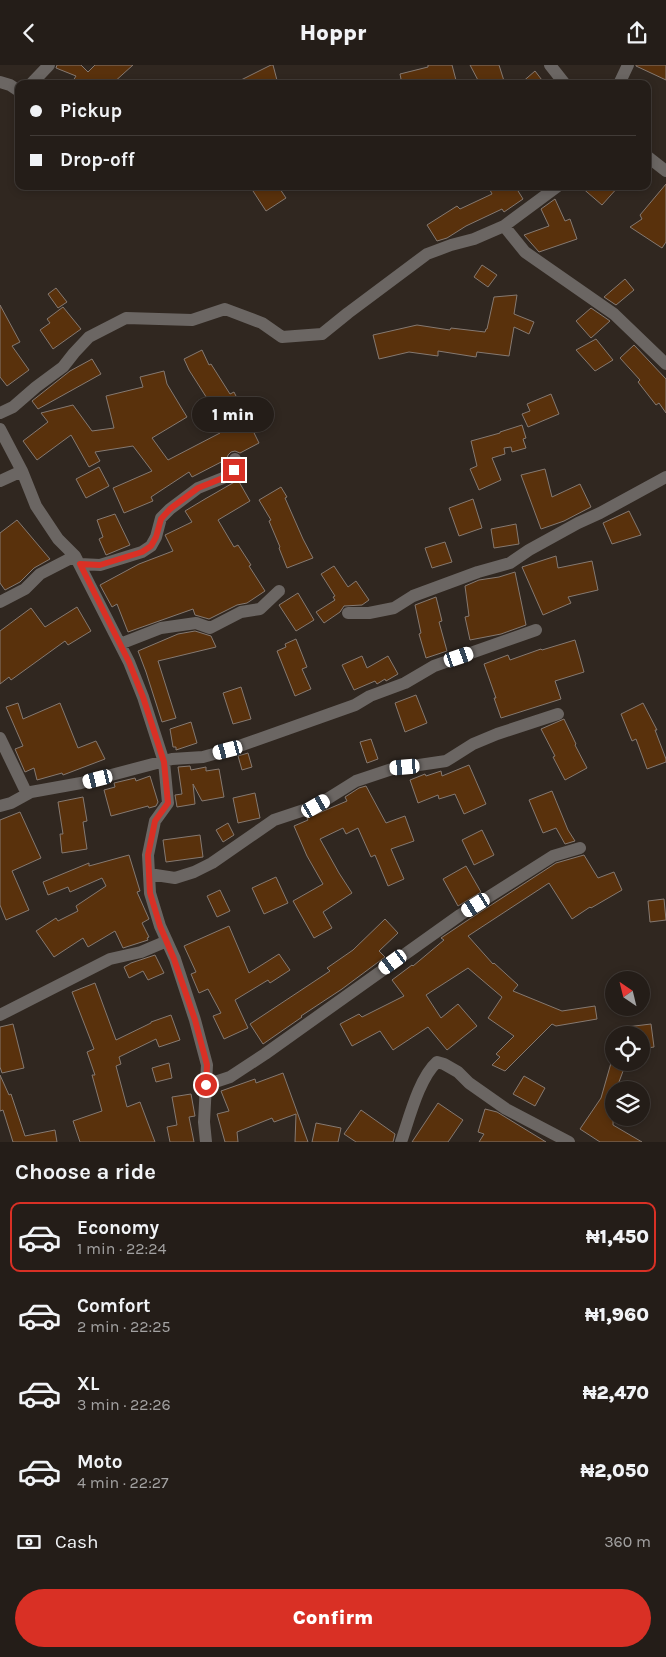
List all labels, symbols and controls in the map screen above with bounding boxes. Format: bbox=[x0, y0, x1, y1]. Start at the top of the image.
icon: back bbox=[15, 19, 43, 47]
icon: share bbox=[623, 19, 651, 47]
text: Hoppr bbox=[300, 20, 366, 46]
text: Pickup bbox=[60, 100, 122, 122]
text: Drop-off bbox=[60, 149, 135, 171]
callout: 1 min bbox=[193, 397, 275, 433]
text: 1 min bbox=[212, 405, 254, 424]
route end bbox=[223, 459, 245, 481]
car bbox=[442, 645, 475, 669]
car bbox=[211, 739, 244, 761]
car bbox=[389, 758, 420, 776]
car bbox=[81, 768, 114, 790]
car bbox=[299, 792, 332, 820]
car bbox=[459, 891, 492, 919]
car bbox=[376, 947, 409, 977]
north arrow bbox=[605, 971, 650, 1016]
map controls bbox=[605, 971, 650, 1126]
button: locate bbox=[605, 1026, 650, 1071]
route start bbox=[195, 1074, 217, 1096]
button: layers bbox=[605, 1081, 650, 1126]
text: Choose a ride bbox=[15, 1159, 156, 1185]
icon: car bbox=[17, 1215, 62, 1260]
text: Economy bbox=[77, 1217, 159, 1239]
text: ₦1,450 bbox=[586, 1226, 649, 1248]
text: 1 min · 22:24 bbox=[77, 1239, 166, 1258]
icon: car bbox=[17, 1293, 62, 1338]
text: Comfort bbox=[77, 1295, 151, 1317]
text: ₦1,960 bbox=[585, 1304, 649, 1326]
text: 2 min · 22:25 bbox=[77, 1317, 170, 1336]
icon: car bbox=[17, 1371, 62, 1416]
text: XL bbox=[77, 1373, 99, 1395]
text: ₦2,470 bbox=[583, 1382, 649, 1404]
text: 3 min · 22:26 bbox=[77, 1395, 171, 1414]
icon: car bbox=[17, 1449, 62, 1494]
text: Moto bbox=[77, 1451, 123, 1473]
text: ₦2,050 bbox=[581, 1460, 649, 1482]
text: 4 min · 22:27 bbox=[77, 1473, 169, 1492]
icon: cash bbox=[15, 1528, 43, 1556]
text: Cash bbox=[55, 1531, 99, 1553]
text: 360 m bbox=[604, 1532, 651, 1551]
button: Confirm bbox=[15, 1589, 651, 1647]

